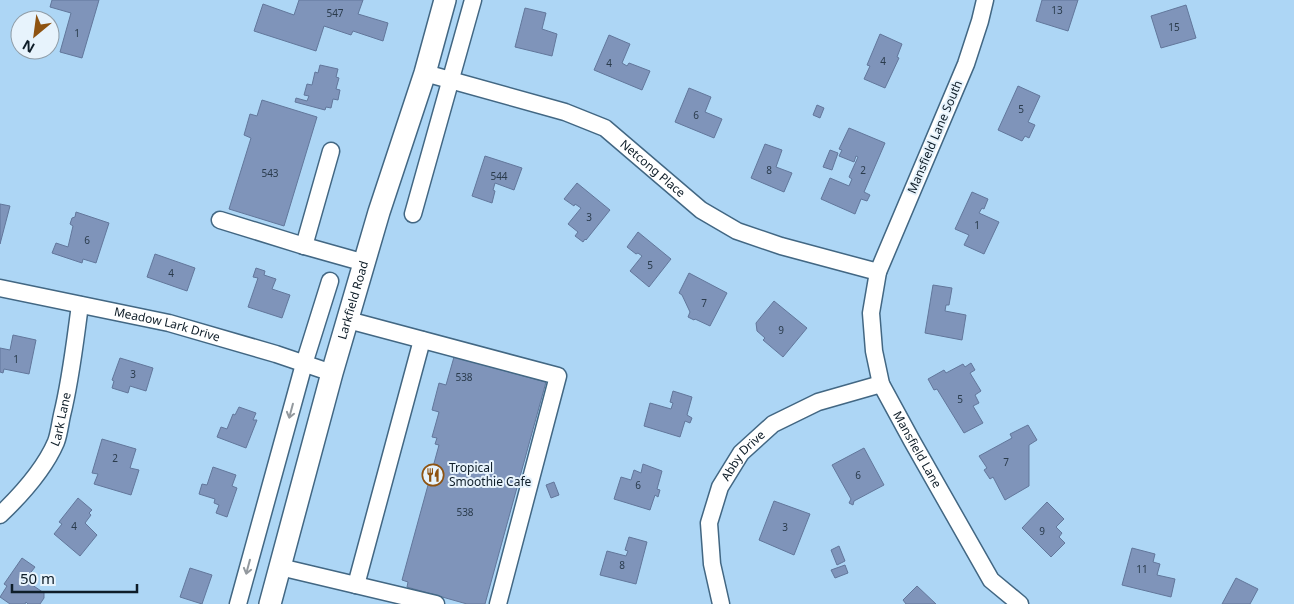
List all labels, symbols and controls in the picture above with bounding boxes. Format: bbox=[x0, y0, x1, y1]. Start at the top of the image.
house number: 13 bbox=[1051, 3, 1063, 17]
house number: 547 bbox=[326, 6, 344, 20]
north arrow bbox=[10, 10, 60, 60]
house number: 15 bbox=[1168, 20, 1180, 34]
house number: 1 bbox=[74, 26, 80, 40]
text: N bbox=[19, 36, 38, 58]
house number: 4 bbox=[880, 54, 886, 68]
house number: 4 bbox=[606, 56, 612, 70]
street label: Mansfield Lane South bbox=[903, 77, 966, 196]
house number: 5 bbox=[1018, 102, 1024, 116]
house number: 6 bbox=[693, 108, 699, 122]
street label: Netcong Place bbox=[617, 136, 689, 201]
house number: 8 bbox=[766, 163, 772, 177]
house number: 2 bbox=[860, 163, 866, 177]
house number: 543 bbox=[261, 166, 279, 180]
house number: 544 bbox=[490, 169, 508, 183]
house number: 3 bbox=[586, 210, 592, 224]
house number: 1 bbox=[974, 218, 980, 232]
house number: 6 bbox=[84, 233, 90, 247]
house number: 5 bbox=[647, 258, 653, 272]
street label: Larkfield Road bbox=[333, 259, 372, 341]
house number: 4 bbox=[168, 266, 174, 280]
house number: 7 bbox=[701, 296, 707, 310]
street label: Meadow Lark Drive bbox=[113, 303, 222, 345]
house number: 9 bbox=[778, 323, 784, 337]
house number: 1 bbox=[13, 352, 19, 366]
house number: 3 bbox=[130, 367, 136, 381]
house number: 538 bbox=[455, 370, 473, 384]
street label: Lark Lane bbox=[46, 390, 75, 449]
house number: 5 bbox=[957, 392, 963, 406]
one-way arrow bbox=[286, 402, 296, 418]
street label: Mansfield Lane bbox=[889, 408, 946, 491]
street label: Abby Drive bbox=[717, 426, 769, 484]
house number: 2 bbox=[112, 451, 118, 465]
house number: 7 bbox=[1003, 455, 1009, 469]
place label: Tropical Smoothie Cafe bbox=[449, 459, 532, 490]
restaurant icon: Tropical Smoothie Cafe bbox=[421, 463, 445, 487]
house number: 6 bbox=[855, 468, 861, 482]
house number: 6 bbox=[635, 478, 641, 492]
house number: 538 bbox=[456, 505, 474, 519]
house number: 4 bbox=[71, 519, 77, 533]
house number: 3 bbox=[782, 520, 788, 534]
house number: 9 bbox=[1039, 524, 1045, 538]
house number: 8 bbox=[619, 558, 625, 572]
one-way arrow bbox=[243, 559, 252, 575]
scale bar bbox=[12, 562, 138, 594]
house number: 11 bbox=[1136, 562, 1148, 576]
text: 50 m bbox=[20, 568, 55, 588]

